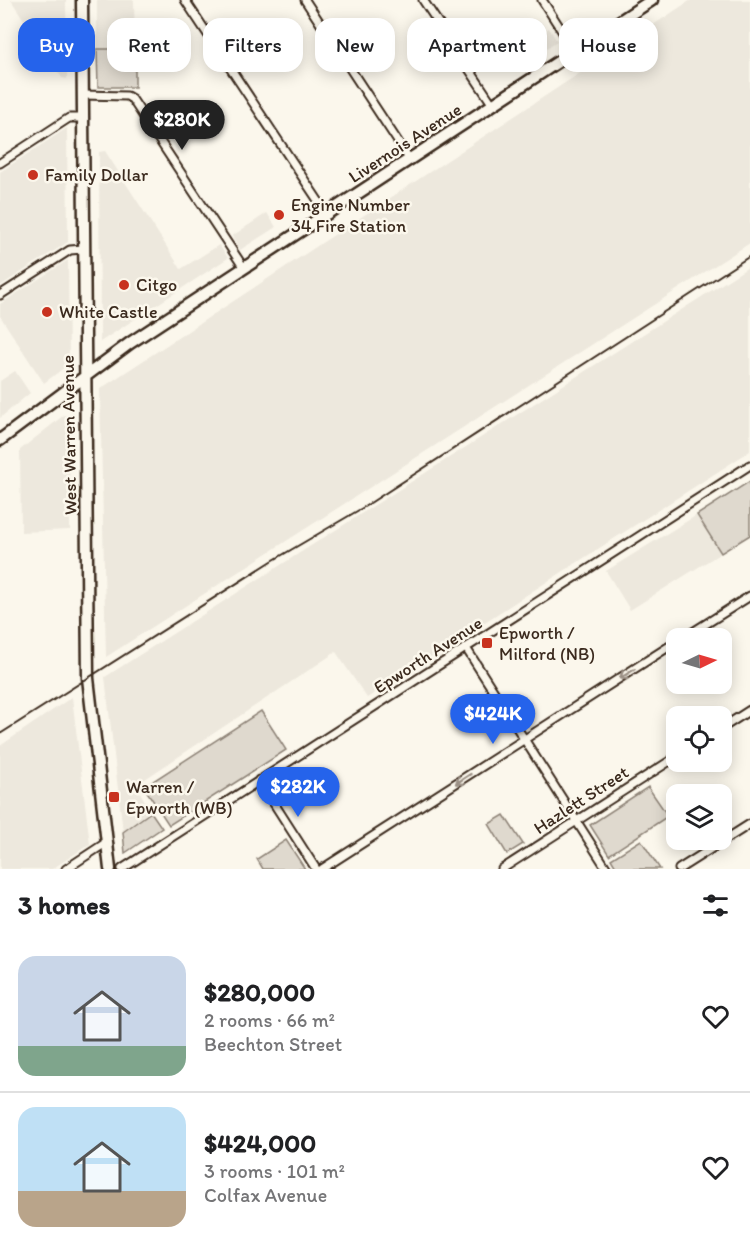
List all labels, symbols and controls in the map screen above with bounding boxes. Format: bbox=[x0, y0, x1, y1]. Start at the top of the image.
chip: Buy bbox=[18, 18, 95, 72]
chip: Rent bbox=[107, 18, 191, 72]
chip: Filters bbox=[203, 18, 303, 72]
chip: New bbox=[315, 18, 395, 72]
chip: Apartment bbox=[407, 18, 547, 72]
chip: House bbox=[559, 18, 658, 72]
street label: Livernois Avenue bbox=[344, 98, 466, 188]
pin: $280K bbox=[140, 100, 224, 151]
text: $280K bbox=[154, 107, 210, 131]
place label: Family Dollar bbox=[45, 164, 149, 186]
marker: Family Dollar bbox=[26, 168, 40, 182]
place label: Engine Number 34 Fire Station bbox=[291, 194, 411, 237]
marker: Engine Number 34 Fire Station bbox=[272, 208, 286, 222]
place label: Citgo bbox=[136, 274, 177, 296]
marker: Citgo bbox=[117, 278, 131, 292]
place label: White Castle bbox=[59, 301, 157, 323]
marker: White Castle bbox=[40, 305, 54, 319]
street label: West Warren Avenue bbox=[57, 355, 81, 515]
street label: Epworth Avenue bbox=[370, 612, 486, 698]
place label: Epworth / Milford (NB) bbox=[499, 622, 595, 665]
north arrow bbox=[666, 628, 732, 694]
map controls bbox=[666, 628, 732, 850]
marker: Epworth / Milford (NB) bbox=[480, 636, 494, 650]
one-way arrow bbox=[619, 668, 636, 680]
pin: $424K bbox=[451, 694, 535, 745]
text: $424K bbox=[464, 701, 522, 725]
button: locate bbox=[666, 706, 732, 772]
street label: Hazlett Street bbox=[529, 761, 633, 839]
pin: $282K bbox=[256, 767, 340, 818]
one-way arrow bbox=[455, 773, 472, 785]
text: $282K bbox=[271, 774, 325, 798]
place label: Warren / Epworth (WB) bbox=[126, 776, 233, 819]
button: layers bbox=[666, 784, 732, 850]
marker: Warren / Epworth (WB) bbox=[107, 790, 121, 804]
text: 3 homes bbox=[18, 889, 110, 921]
icon: filters bbox=[699, 889, 732, 922]
text: $280,000 bbox=[204, 976, 315, 1008]
icon: home bbox=[66, 980, 138, 1052]
icon: heart bbox=[699, 1000, 732, 1033]
text: 2 rooms · 66 m² bbox=[204, 1008, 335, 1032]
text: Beechton Street bbox=[204, 1032, 342, 1056]
text: $424,000 bbox=[204, 1127, 316, 1159]
icon: home bbox=[66, 1131, 138, 1203]
icon: heart bbox=[699, 1151, 732, 1184]
text: 3 rooms · 101 m² bbox=[204, 1159, 345, 1183]
text: Colfax Avenue bbox=[204, 1183, 327, 1207]

